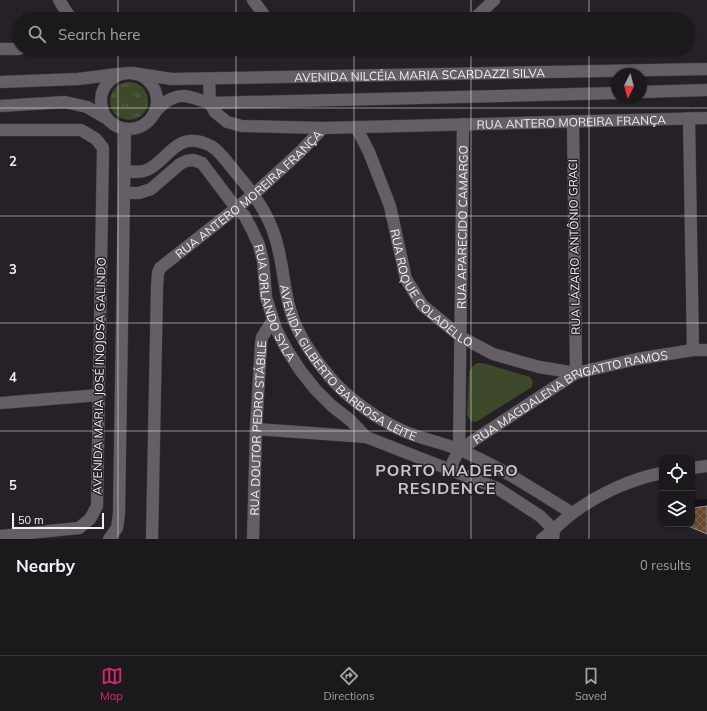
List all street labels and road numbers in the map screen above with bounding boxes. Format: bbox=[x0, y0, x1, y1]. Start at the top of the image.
street label: AVENIDA NILCÉIA MARIA SCARDAZZI SILVA bbox=[294, 65, 545, 84]
street label: RUA ANTERO MOREIRA FRANÇA bbox=[476, 112, 666, 131]
street label: RUA ANTERO MOREIRA FRANÇA bbox=[172, 126, 325, 261]
street label: RUA APARECIDO CAMARGO bbox=[453, 145, 470, 309]
street label: RUA LÁZARO ANTÔNIO GRACI bbox=[565, 159, 583, 335]
street label: RUA ROQUE COLADELLO bbox=[388, 227, 476, 350]
street label: RUA ORLANDO SYLA bbox=[252, 242, 300, 364]
street label: AVENIDA MARIA JOSÉ INOJOSA GALINDO bbox=[89, 257, 109, 495]
street label: AVENIDA GILBERTO BARBOSA LEITE bbox=[277, 283, 419, 443]
street label: RUA DOUTOR PEDRO STÁBILE bbox=[246, 340, 269, 516]
street label: RUA MAGDALENA BRIGATTO RAMOS bbox=[470, 347, 669, 447]

